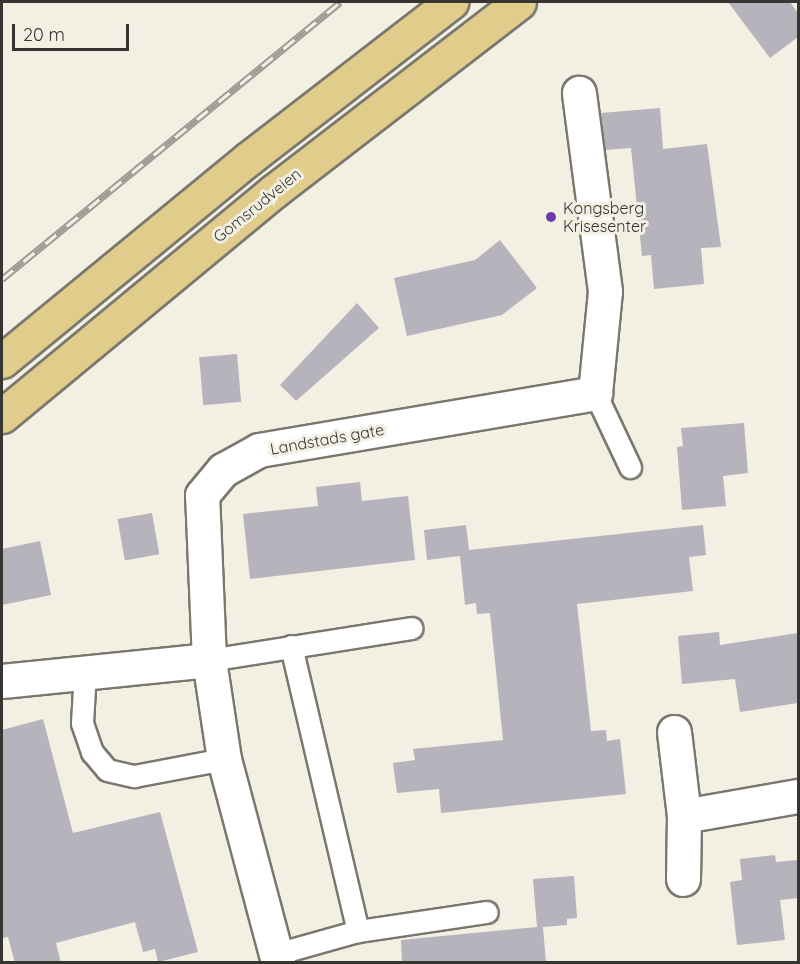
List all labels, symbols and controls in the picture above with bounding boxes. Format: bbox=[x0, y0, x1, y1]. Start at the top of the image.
scale bar bbox=[15, 12, 132, 50]
text: 20 m bbox=[23, 23, 65, 46]
street label: Gomsrudveien bbox=[209, 164, 305, 246]
place label: Kongsberg Krisesenter bbox=[563, 198, 646, 236]
marker: Kongsberg Krisesenter bbox=[544, 210, 558, 224]
street label: Landstads gate bbox=[269, 420, 385, 458]

